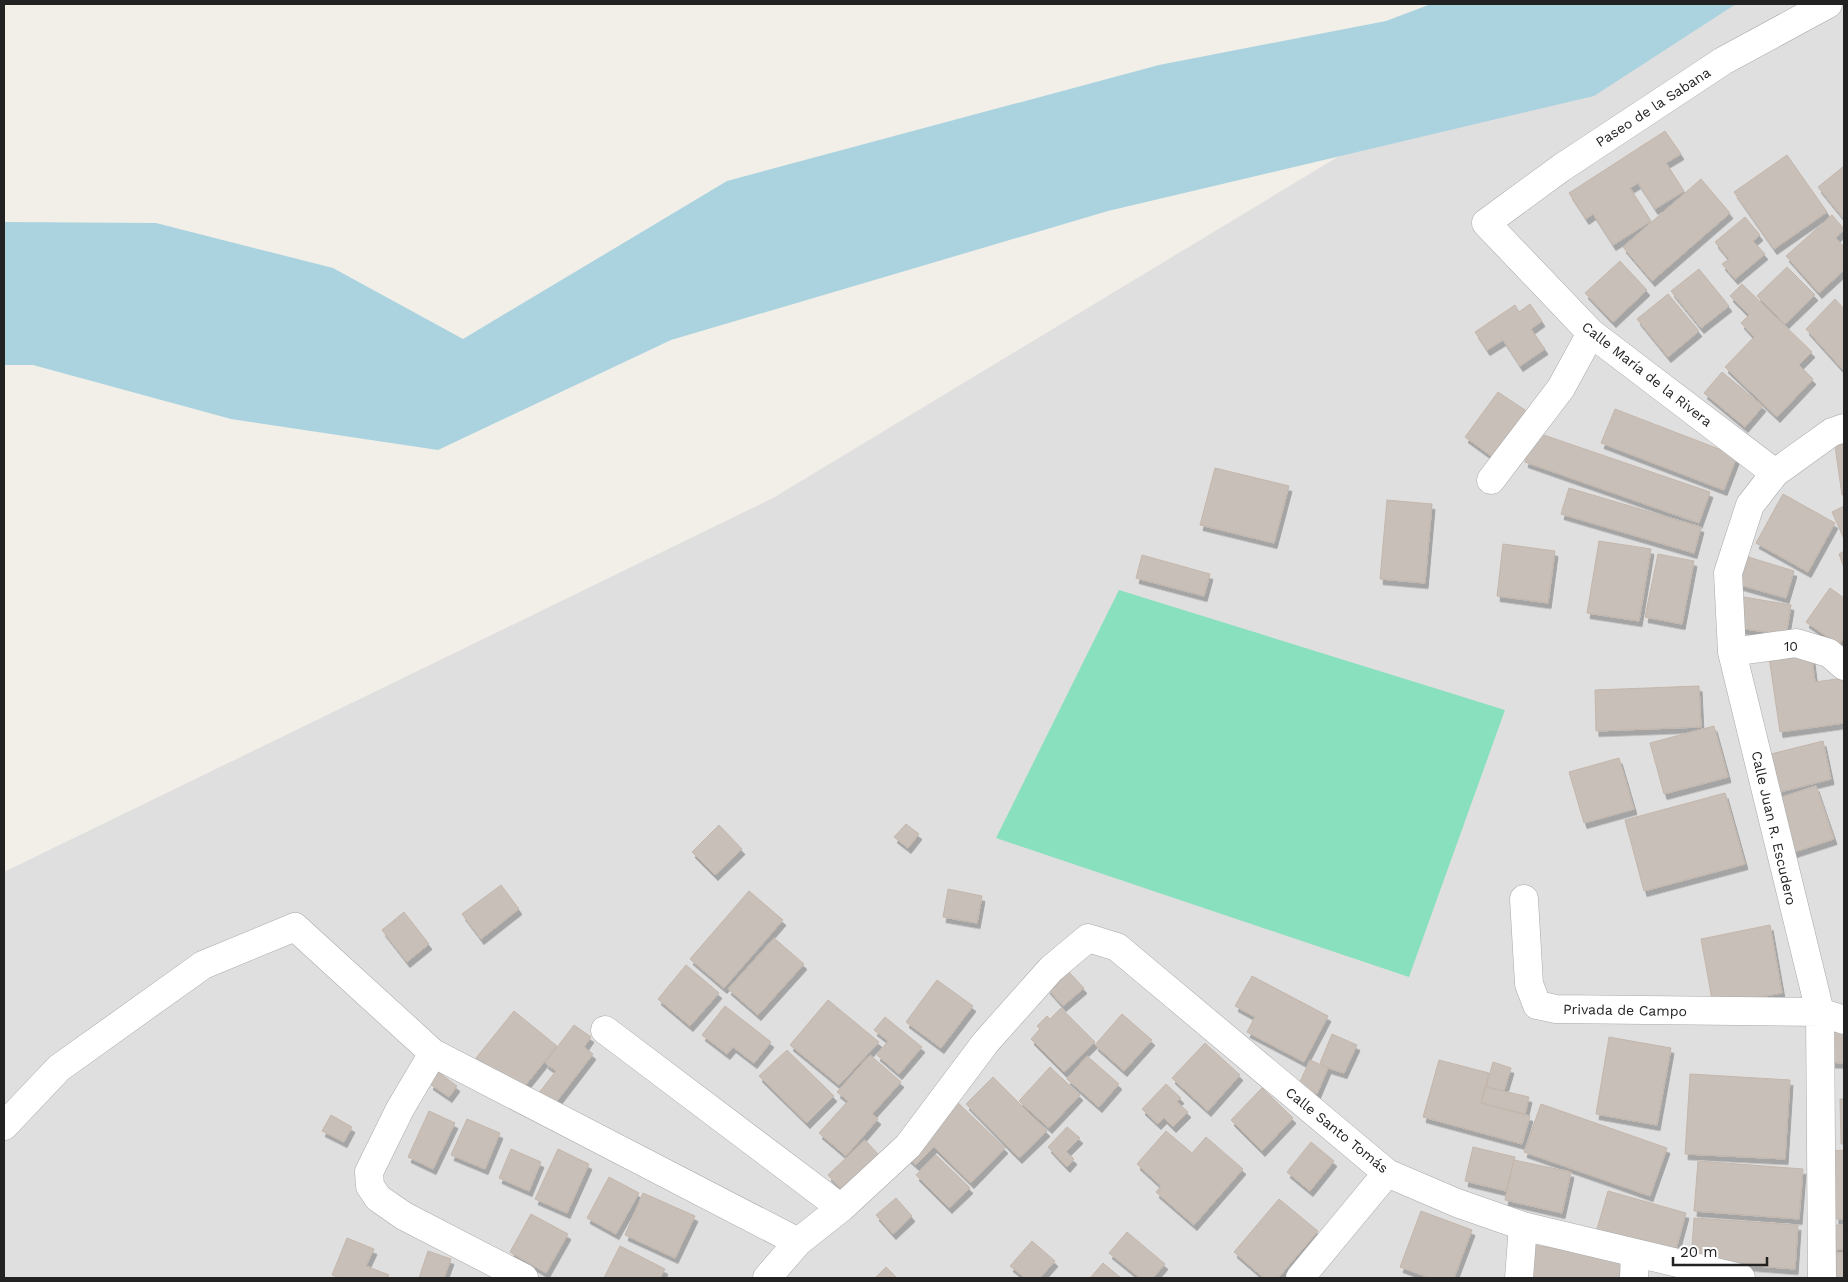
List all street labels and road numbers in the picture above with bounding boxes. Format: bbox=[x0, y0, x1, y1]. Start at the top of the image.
street label: Paseo de la Sabana bbox=[1593, 64, 1713, 150]
street label: Calle María de la Rivera bbox=[1579, 318, 1715, 430]
street label: 10 bbox=[1784, 638, 1798, 654]
street label: Calle Juan R. Escudero bbox=[1748, 749, 1800, 907]
street label: Privada de Campo bbox=[1563, 1001, 1687, 1019]
street label: Calle Santo Tomás bbox=[1283, 1084, 1391, 1176]

